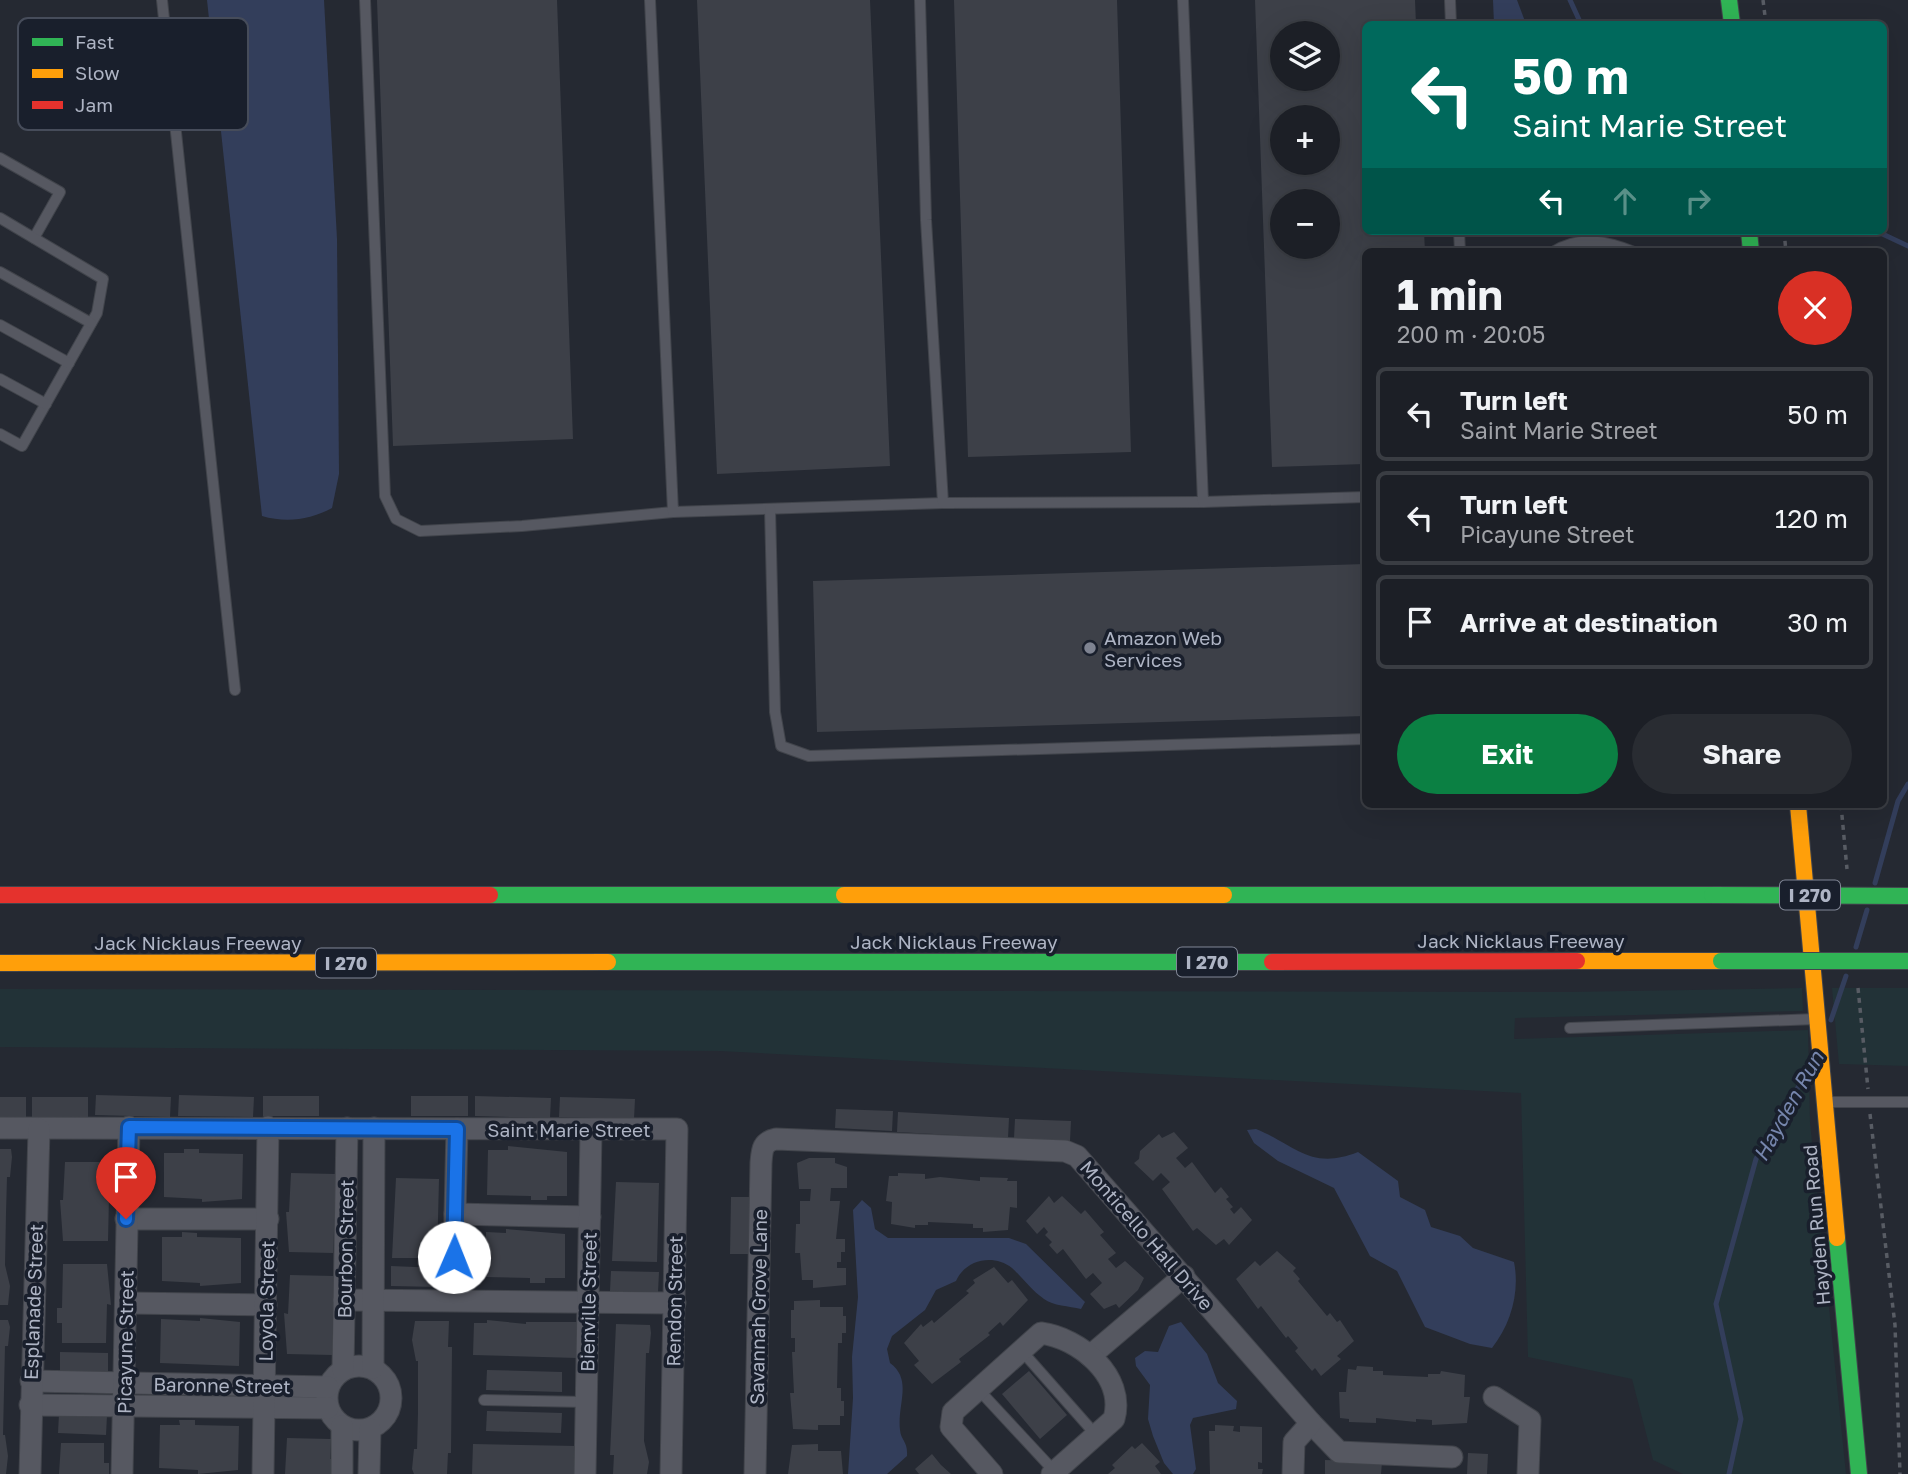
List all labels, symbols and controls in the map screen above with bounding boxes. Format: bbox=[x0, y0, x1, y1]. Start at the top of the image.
legend bbox=[18, 18, 248, 130]
map controls bbox=[1270, 21, 1340, 259]
button: layers bbox=[1270, 21, 1340, 91]
text: Fast bbox=[75, 30, 114, 53]
text: 50 m bbox=[1512, 46, 1629, 105]
icon: left bbox=[1397, 49, 1488, 140]
text: Slow bbox=[75, 61, 120, 84]
text: Jam bbox=[75, 93, 113, 116]
button: + bbox=[1270, 105, 1340, 175]
text: Saint Marie Street bbox=[1512, 106, 1787, 144]
icon: left bbox=[1533, 182, 1571, 220]
icon: ahead bbox=[1606, 182, 1644, 220]
icon: right bbox=[1679, 182, 1717, 220]
button: − bbox=[1270, 189, 1340, 259]
text: 1 min bbox=[1397, 269, 1503, 319]
button: close bbox=[1778, 271, 1852, 345]
text: 200 m · 20:05 bbox=[1397, 320, 1545, 348]
text: Turn left bbox=[1460, 385, 1568, 416]
icon: left bbox=[1401, 395, 1439, 433]
text: 50 m bbox=[1787, 399, 1848, 430]
text: Saint Marie Street bbox=[1460, 416, 1658, 444]
text: Turn left bbox=[1460, 489, 1568, 520]
icon: left bbox=[1401, 499, 1439, 537]
text: 120 m bbox=[1775, 503, 1848, 534]
text: Picayune Street bbox=[1460, 520, 1634, 548]
icon: arrive bbox=[1401, 603, 1439, 641]
text: Arrive at destination bbox=[1460, 607, 1718, 638]
text: 30 m bbox=[1787, 607, 1848, 638]
place label: Amazon Web Services bbox=[1104, 626, 1222, 671]
marker: Amazon Web Services bbox=[1082, 640, 1098, 656]
button: Exit bbox=[1397, 714, 1618, 794]
button: Share bbox=[1632, 714, 1852, 794]
road number: I 270 bbox=[1780, 880, 1840, 910]
street label: Jack Nicklaus Freeway bbox=[1417, 929, 1625, 952]
street label: Jack Nicklaus Freeway bbox=[850, 930, 1058, 953]
street label: Jack Nicklaus Freeway bbox=[94, 931, 302, 954]
road number: I 270 bbox=[1177, 947, 1237, 976]
road number: I 270 bbox=[316, 948, 376, 978]
water label: Hayden Run bbox=[1747, 1046, 1829, 1165]
street label: Saint Marie Street bbox=[487, 1118, 651, 1141]
street label: Hayden Run Road bbox=[1798, 1144, 1834, 1306]
pin bbox=[96, 1147, 156, 1219]
street label: Monticello Hall Drive bbox=[1076, 1156, 1218, 1314]
icon: arrive bbox=[107, 1158, 145, 1196]
street label: Bourbon Street bbox=[332, 1179, 358, 1319]
street label: Savannah Grove Lane bbox=[745, 1209, 771, 1405]
position arrow bbox=[417, 1220, 491, 1294]
street label: Esplanade Street bbox=[19, 1224, 47, 1380]
street label: Bienville Street bbox=[575, 1232, 601, 1372]
street label: Rendon Street bbox=[661, 1235, 687, 1367]
street label: Loyola Street bbox=[253, 1240, 279, 1362]
street label: Picayune Street bbox=[112, 1270, 138, 1414]
street label: Baronne Street bbox=[153, 1372, 291, 1398]

